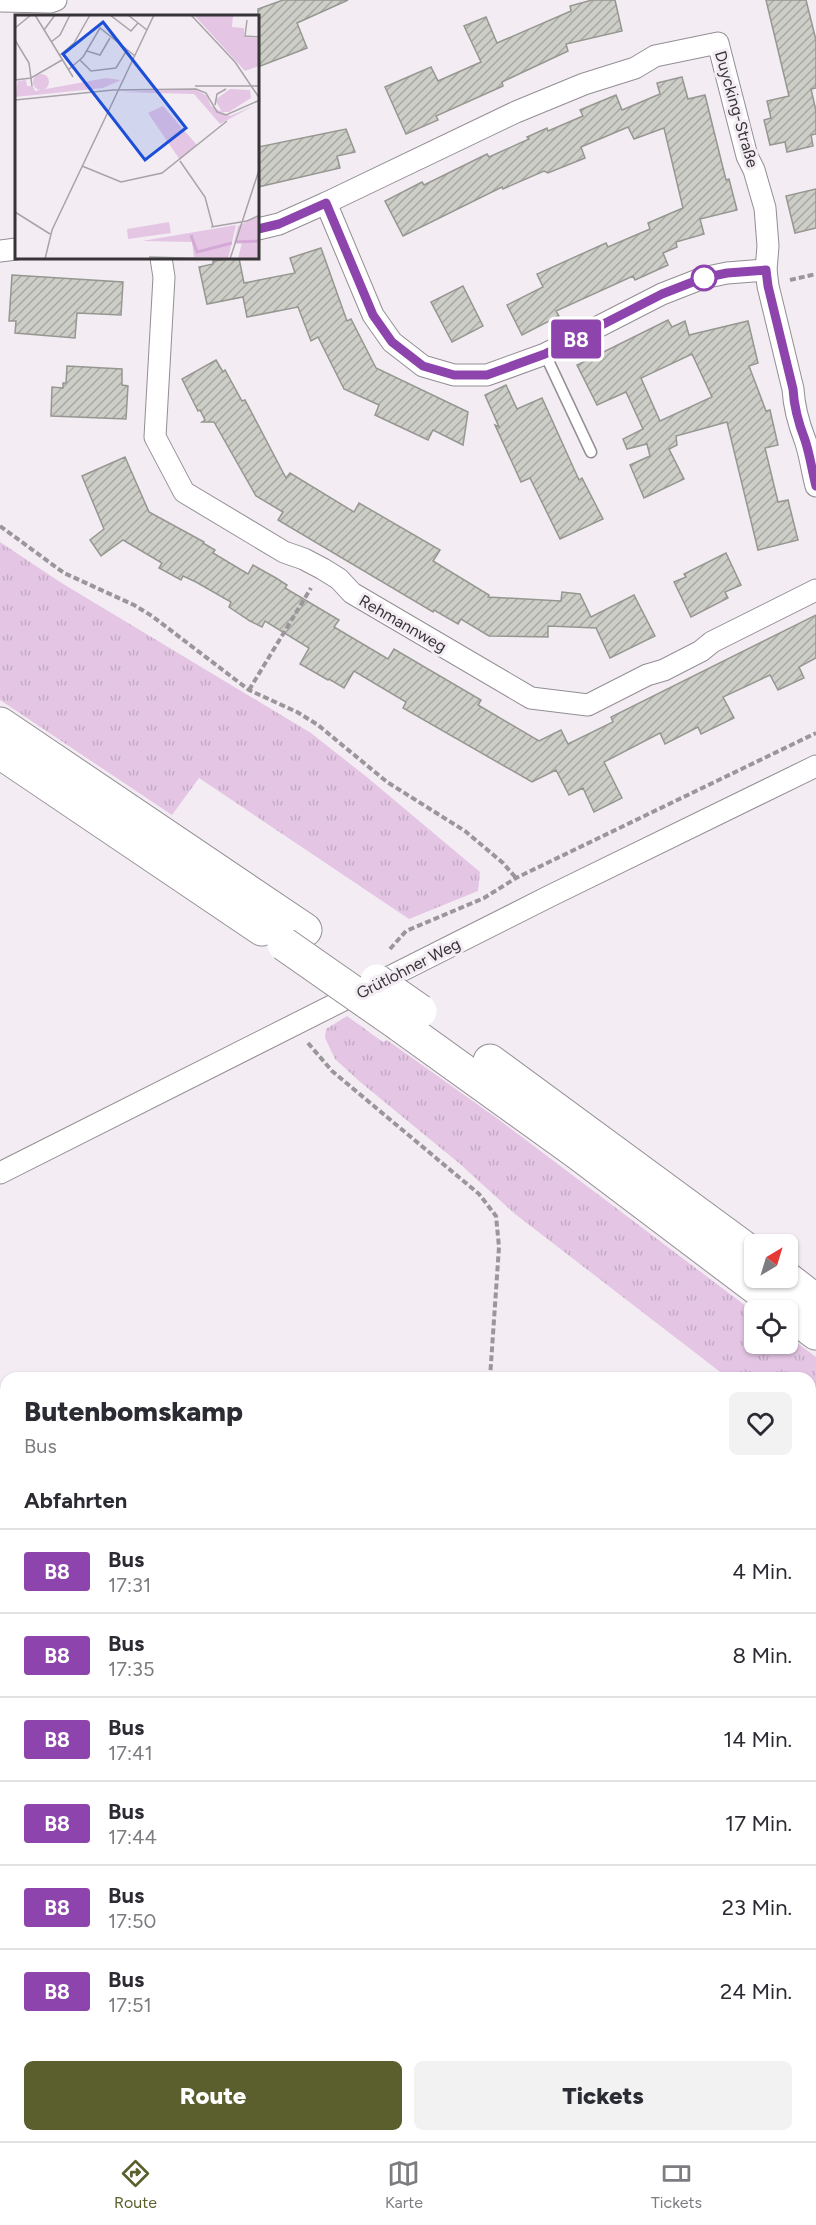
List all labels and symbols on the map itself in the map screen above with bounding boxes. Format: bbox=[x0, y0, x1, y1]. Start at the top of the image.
inset map bbox=[15, 15, 260, 260]
street label: Duycking-Straße bbox=[711, 49, 762, 170]
unlabelled marker bbox=[691, 265, 717, 291]
line badge: B8 bbox=[549, 320, 603, 358]
street label: Rehmannweg bbox=[356, 591, 450, 656]
street label: Grütlohner Weg bbox=[353, 934, 463, 1003]
north arrow bbox=[744, 1234, 798, 1288]

